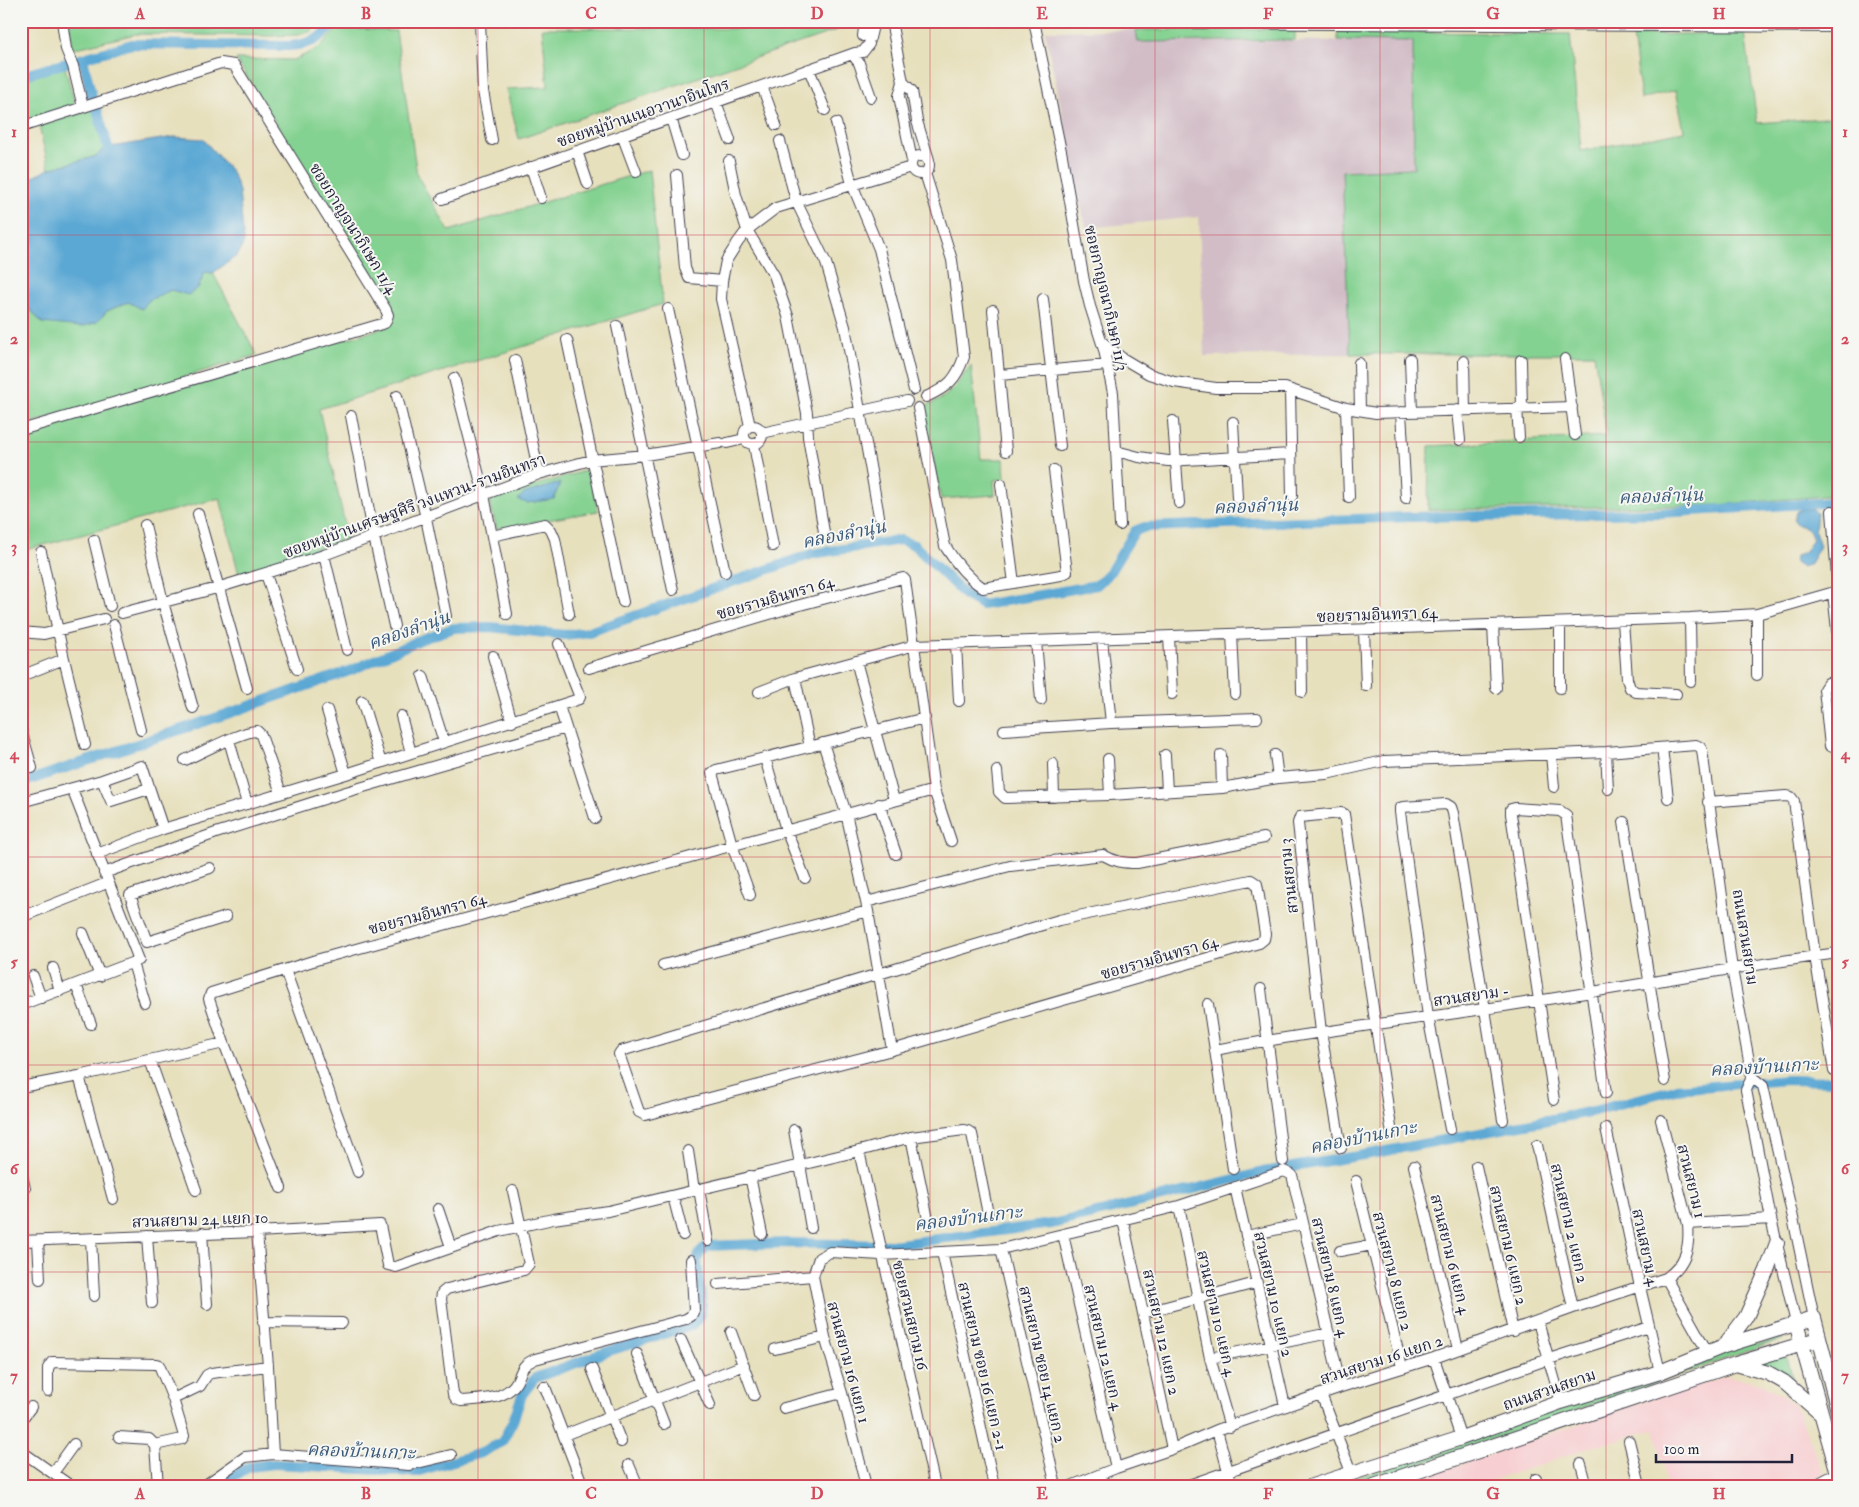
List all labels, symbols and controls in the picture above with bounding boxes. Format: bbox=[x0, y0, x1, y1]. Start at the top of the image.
text: A bbox=[134, 4, 146, 24]
text: B bbox=[361, 4, 371, 24]
text: C bbox=[585, 4, 597, 24]
text: D bbox=[810, 4, 824, 24]
text: E bbox=[1036, 4, 1048, 24]
text: F bbox=[1263, 4, 1273, 24]
text: G bbox=[1486, 4, 1500, 24]
text: H bbox=[1712, 4, 1726, 24]
street label: ซอยหมู่บ้านเนอวานาอินโทร bbox=[554, 73, 732, 152]
text: 1 bbox=[11, 122, 17, 142]
text: 1 bbox=[1842, 122, 1848, 142]
street label: ซอยกาญจนาภิเษก 11/4 bbox=[305, 159, 402, 299]
street label: ซอยกาญจนาภิเษก 11/3 bbox=[1080, 223, 1133, 373]
text: 2 bbox=[10, 329, 18, 349]
text: 2 bbox=[1841, 329, 1849, 349]
street label: ซอยหมู่บ้านเศรษฐศิริ วงแหวน-รามอินทรา bbox=[280, 449, 548, 563]
water label: คลองลำนุ่น bbox=[1618, 484, 1704, 509]
water label: คลองลำนุ่น bbox=[1213, 494, 1299, 519]
water label: คลองลำนุ่น bbox=[800, 515, 888, 554]
text: 3 bbox=[11, 537, 17, 557]
text: 3 bbox=[1842, 537, 1848, 557]
street label: ซอยรามอินทรา 64 bbox=[714, 571, 838, 624]
street label: ซอยรามอินทรา 64 bbox=[1316, 603, 1439, 627]
water label: คลองลำนุ่น bbox=[365, 606, 453, 655]
text: 4 bbox=[9, 744, 20, 764]
text: 4 bbox=[1840, 744, 1851, 764]
street label: สวนสยาม 3 bbox=[1275, 837, 1303, 915]
street label: ซอยรามอินทรา 64 bbox=[366, 888, 490, 939]
street label: ถนนสวนสยาม bbox=[1728, 888, 1762, 987]
street label: ซอยรามอินทรา 64 bbox=[1098, 931, 1222, 984]
text: 5 bbox=[10, 952, 18, 972]
text: 5 bbox=[1841, 952, 1849, 972]
street label: สวนสยาม - bbox=[1432, 981, 1510, 1011]
water label: คลองบ้านเกาะ bbox=[1709, 1053, 1820, 1082]
water label: คลองบ้านเกาะ bbox=[1308, 1116, 1420, 1159]
street label: สวนสยาม 1 bbox=[1672, 1142, 1710, 1220]
text: 6 bbox=[10, 1159, 20, 1179]
text: 6 bbox=[1841, 1159, 1851, 1179]
street label: สวนสยาม 2 แยก 2 bbox=[1546, 1161, 1593, 1285]
street label: สวนสยาม 6 แยก 2 bbox=[1485, 1183, 1532, 1307]
street label: สวนสยาม 6 แยก 4 bbox=[1425, 1192, 1475, 1318]
water label: คลองบ้านเกาะ bbox=[913, 1200, 1025, 1237]
street label: สวนสยาม 4 bbox=[1627, 1207, 1663, 1289]
street label: สวนสยาม 24 แยก 10 bbox=[131, 1208, 269, 1232]
street label: สวนสยาม 8 แยก 2 bbox=[1368, 1210, 1416, 1333]
street label: สวนสยาม 8 แยก 4 bbox=[1307, 1215, 1354, 1340]
street label: สวนสยาม 10 แยก 2 bbox=[1249, 1230, 1297, 1359]
street label: สวนสยาม 10 แยก 4 bbox=[1192, 1248, 1241, 1379]
street label: ซอยสวนสยาม 16 bbox=[888, 1258, 933, 1373]
street label: สวนสยาม 12 แยก 2 bbox=[1138, 1267, 1184, 1397]
street label: สวนสยาม ซอย 16 แยก 2-1 bbox=[953, 1280, 1011, 1452]
street label: สวนสยาม 12 แยก 4 bbox=[1079, 1282, 1128, 1413]
street label: สวนสยาม ซอย 14 แยก 2 bbox=[1014, 1284, 1070, 1445]
street label: สวนสยาม 16 แยก 1 bbox=[822, 1299, 874, 1425]
street label: สวนสยาม 16 แยก 2 bbox=[1317, 1331, 1445, 1389]
street label: ถนนสวนสยาม bbox=[1500, 1365, 1599, 1415]
text: 7 bbox=[10, 1366, 18, 1386]
text: 7 bbox=[1841, 1366, 1849, 1386]
scale bar bbox=[1656, 1432, 1793, 1464]
water label: คลองบ้านเกาะ bbox=[306, 1438, 417, 1465]
text: 100 m bbox=[1664, 1440, 1700, 1459]
text: A bbox=[134, 1484, 146, 1504]
text: B bbox=[361, 1484, 371, 1504]
text: C bbox=[585, 1484, 597, 1504]
text: D bbox=[810, 1484, 824, 1504]
text: E bbox=[1036, 1484, 1048, 1504]
text: F bbox=[1263, 1484, 1273, 1504]
text: G bbox=[1486, 1484, 1500, 1504]
text: H bbox=[1712, 1484, 1726, 1504]

